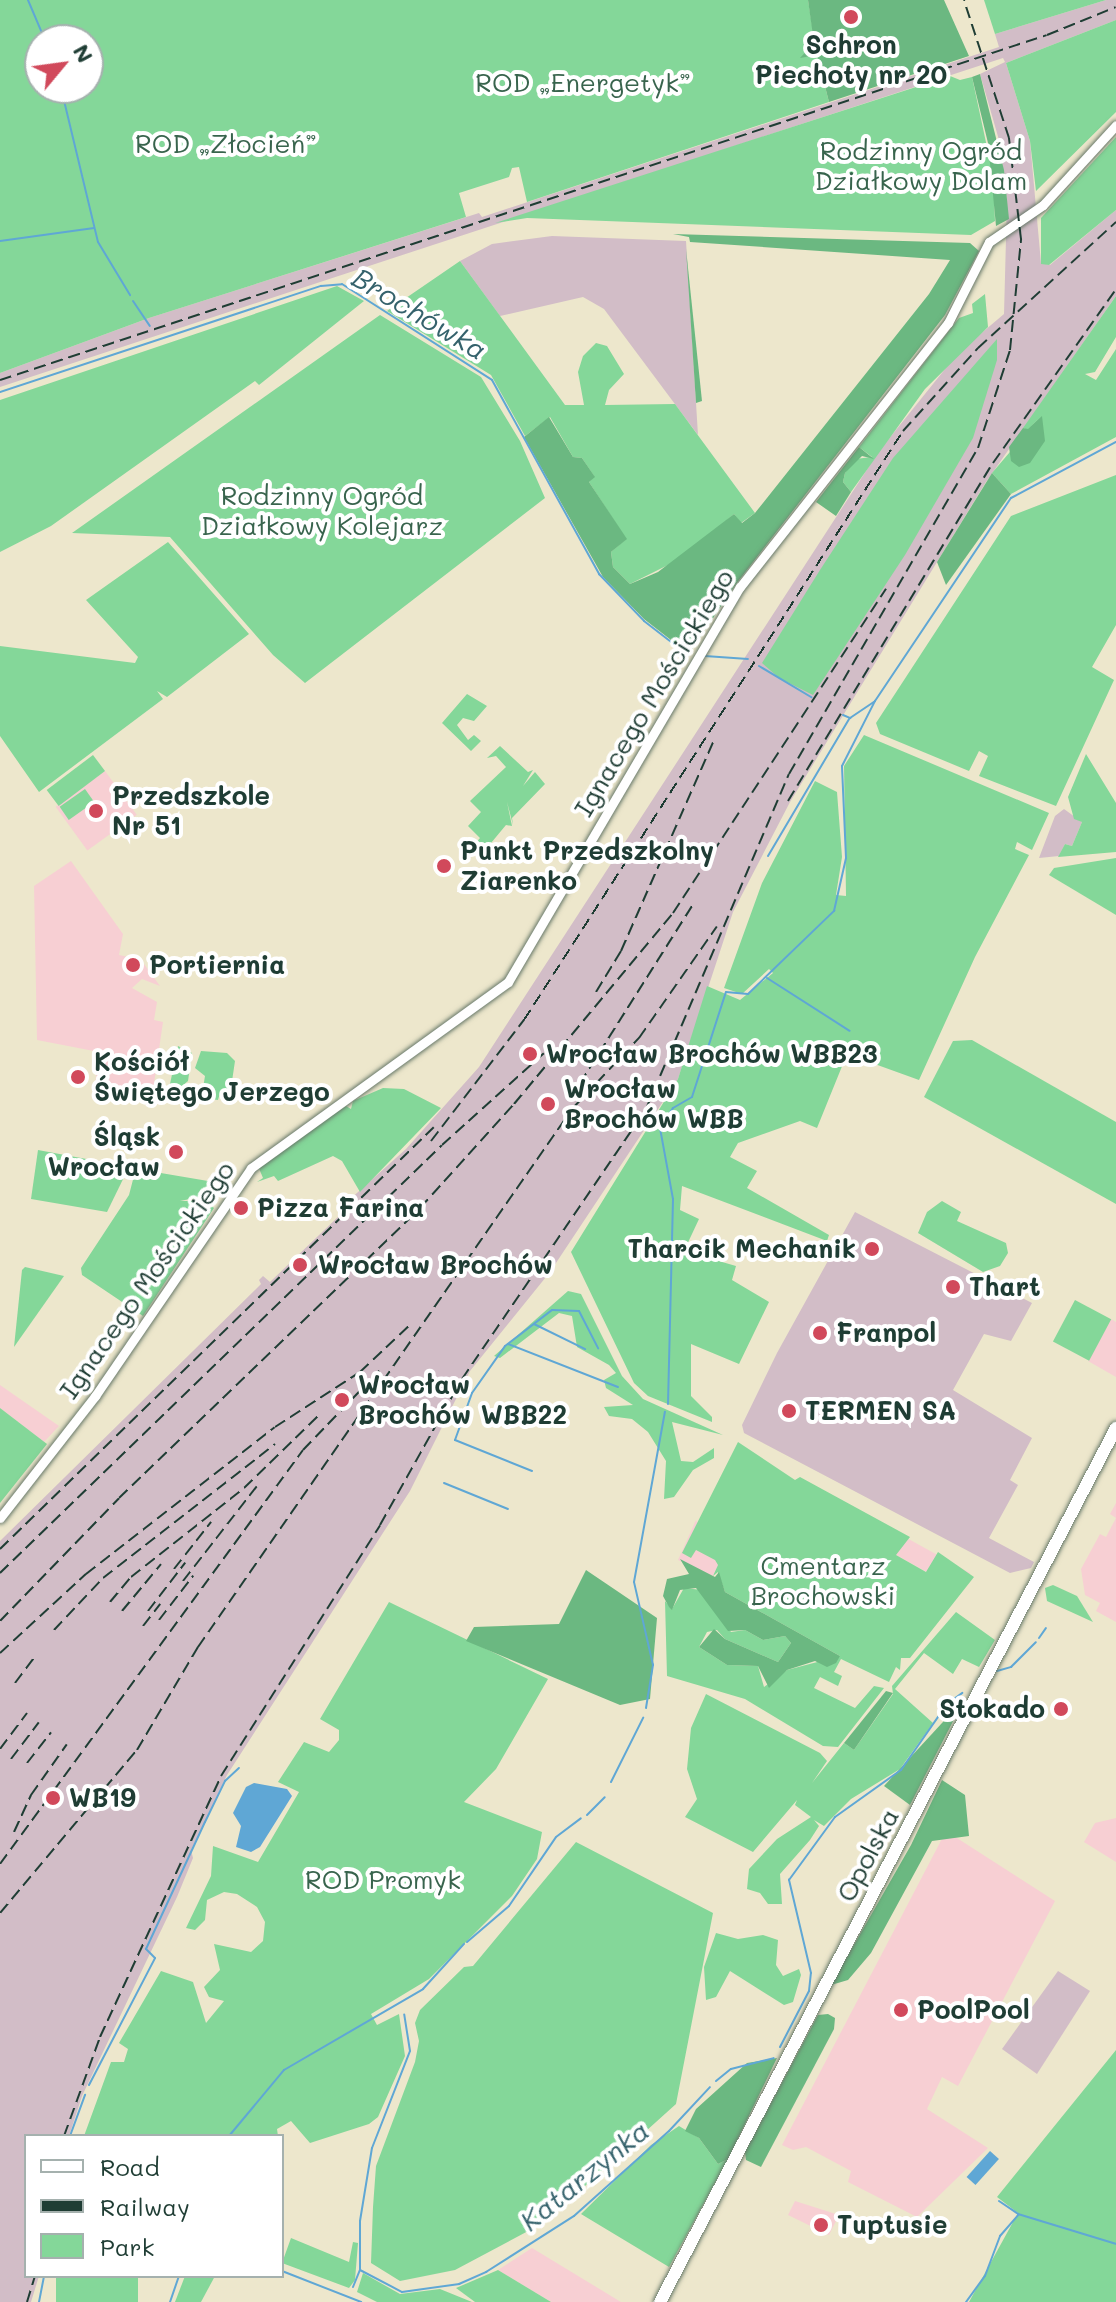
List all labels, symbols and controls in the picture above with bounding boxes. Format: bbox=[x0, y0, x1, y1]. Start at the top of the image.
marker: Schron Piechoty nr 20 bbox=[842, 8, 860, 26]
north arrow bbox=[24, 24, 104, 104]
place label: Schron Piechoty nr 20 bbox=[755, 29, 947, 90]
text: N bbox=[67, 39, 100, 67]
park label: ROD „Energetyk” bbox=[475, 67, 691, 99]
park label: ROD „Złocień” bbox=[135, 128, 317, 160]
park label: Rodzinny Ogród Działkowy Dolam bbox=[815, 135, 1027, 196]
water label: Brochówka bbox=[347, 260, 493, 366]
park label: Rodzinny Ogród Działkowy Kolejarz bbox=[201, 480, 443, 542]
street label: Ignacego Mościckiego bbox=[568, 564, 740, 822]
place label: Przedszkole Nr 51 bbox=[112, 780, 270, 842]
marker: Przedszkole Nr 51 bbox=[87, 802, 105, 820]
place label: Punkt Przedszkolny Ziarenko bbox=[460, 835, 714, 896]
marker: Punkt Przedszkolny Ziarenko bbox=[435, 857, 453, 875]
place label: Portiernia bbox=[149, 949, 285, 981]
marker: Portiernia bbox=[124, 956, 142, 974]
place label: Wrocław Brochów WBB23 bbox=[546, 1038, 878, 1070]
marker: Wrocław Brochów WBB23 bbox=[521, 1045, 539, 1063]
place label: Kościół Świętego Jerzego bbox=[94, 1046, 330, 1108]
marker: Kościół Świętego Jerzego bbox=[69, 1068, 87, 1086]
place label: Wrocław Brochów WBB bbox=[564, 1073, 744, 1134]
marker: Wrocław Brochów WBB bbox=[539, 1095, 557, 1113]
place label: Śląsk Wrocław bbox=[48, 1121, 160, 1182]
marker: Śląsk Wrocław bbox=[167, 1143, 185, 1161]
street label: Ignacego Mościckiego bbox=[53, 1155, 241, 1405]
place label: Pizza Farina bbox=[257, 1192, 424, 1224]
marker: Pizza Farina bbox=[232, 1199, 250, 1217]
place label: Tharcik Mechanik bbox=[627, 1233, 856, 1265]
marker: Tharcik Mechanik bbox=[863, 1240, 881, 1258]
place label: Wrocław Brochów bbox=[318, 1249, 553, 1281]
marker: Wrocław Brochów bbox=[289, 1254, 311, 1276]
place label: Thart bbox=[969, 1271, 1041, 1303]
marker: Thart bbox=[944, 1278, 962, 1296]
place label: Franpol bbox=[836, 1317, 936, 1349]
marker: Franpol bbox=[811, 1324, 829, 1342]
place label: Wrocław Brochów WBB22 bbox=[358, 1369, 567, 1430]
marker: Wrocław Brochów WBB22 bbox=[333, 1391, 351, 1409]
place label: TERMEN SA bbox=[805, 1395, 956, 1427]
marker: TERMEN SA bbox=[780, 1402, 798, 1420]
park label: Cmentarz Brochowski bbox=[751, 1550, 895, 1612]
place label: Stokado bbox=[939, 1693, 1045, 1725]
marker: Stokado bbox=[1052, 1700, 1070, 1718]
place label: WB19 bbox=[69, 1782, 136, 1814]
marker: WB19 bbox=[44, 1789, 62, 1807]
street label: Opolska bbox=[830, 1803, 906, 1907]
park label: ROD Promyk bbox=[305, 1864, 461, 1896]
place label: PoolPool bbox=[917, 1994, 1030, 2026]
marker: PoolPool bbox=[892, 2001, 910, 2019]
water label: Katarzynka bbox=[513, 2113, 655, 2237]
legend bbox=[24, 2134, 284, 2278]
text: Road bbox=[100, 2151, 160, 2182]
text: Railway bbox=[100, 2191, 190, 2222]
place label: Tuptusie bbox=[837, 2209, 947, 2241]
marker: Tuptusie bbox=[812, 2216, 830, 2234]
text: Park bbox=[100, 2231, 154, 2262]

